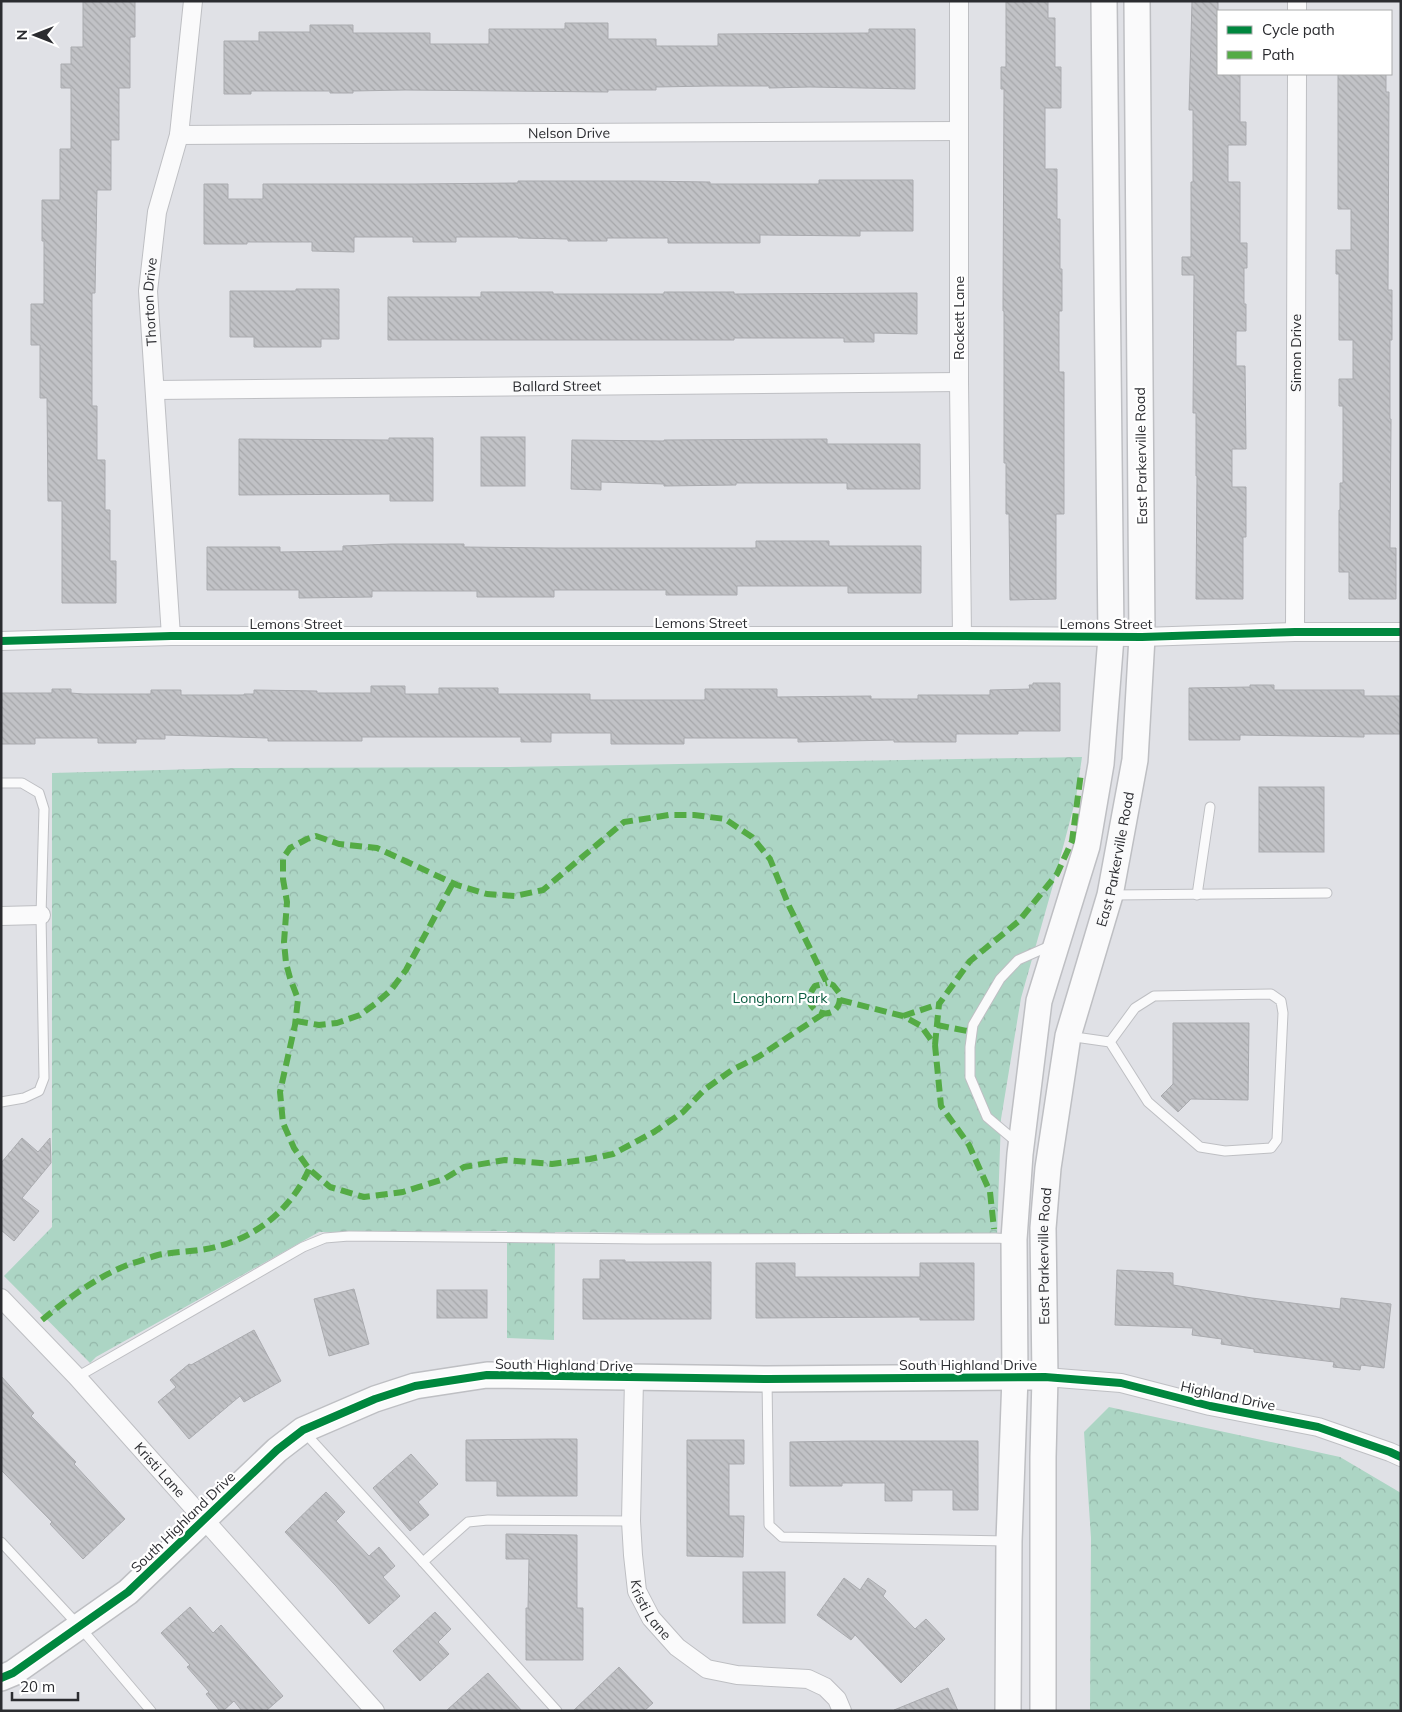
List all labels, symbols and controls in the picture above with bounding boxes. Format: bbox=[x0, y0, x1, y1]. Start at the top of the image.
north arrow bbox=[10, 10, 60, 60]
legend bbox=[1217, 10, 1392, 75]
text: Cycle path bbox=[1262, 20, 1335, 39]
text: N bbox=[13, 30, 31, 40]
text: Path bbox=[1262, 45, 1294, 64]
street label: Nelson Drive bbox=[528, 124, 610, 142]
street label: Thorton Drive bbox=[139, 257, 161, 347]
street label: Rockett Lane bbox=[950, 276, 968, 360]
street label: Simon Drive bbox=[1287, 314, 1305, 392]
street label: Ballard Street bbox=[512, 377, 602, 395]
street label: East Parkerville Road bbox=[1131, 387, 1151, 525]
street label: Lemons Street bbox=[655, 614, 748, 632]
street label: Lemons Street bbox=[250, 615, 343, 633]
street label: Lemons Street bbox=[1060, 615, 1153, 633]
street label: East Parkerville Road bbox=[1092, 790, 1138, 929]
park label: Longhorn Park bbox=[733, 989, 828, 1007]
street label: East Parkerville Road bbox=[1034, 1187, 1055, 1325]
street label: South Highland Drive bbox=[495, 1355, 633, 1375]
street label: South Highland Drive bbox=[899, 1356, 1037, 1374]
street label: Highland Drive bbox=[1179, 1377, 1277, 1415]
street label: Kristi Lane bbox=[130, 1438, 189, 1501]
street label: South Highland Drive bbox=[127, 1468, 239, 1576]
street label: Kristi Lane bbox=[627, 1579, 675, 1644]
scale bar bbox=[12, 1670, 79, 1702]
text: 20 m bbox=[20, 1677, 55, 1696]

